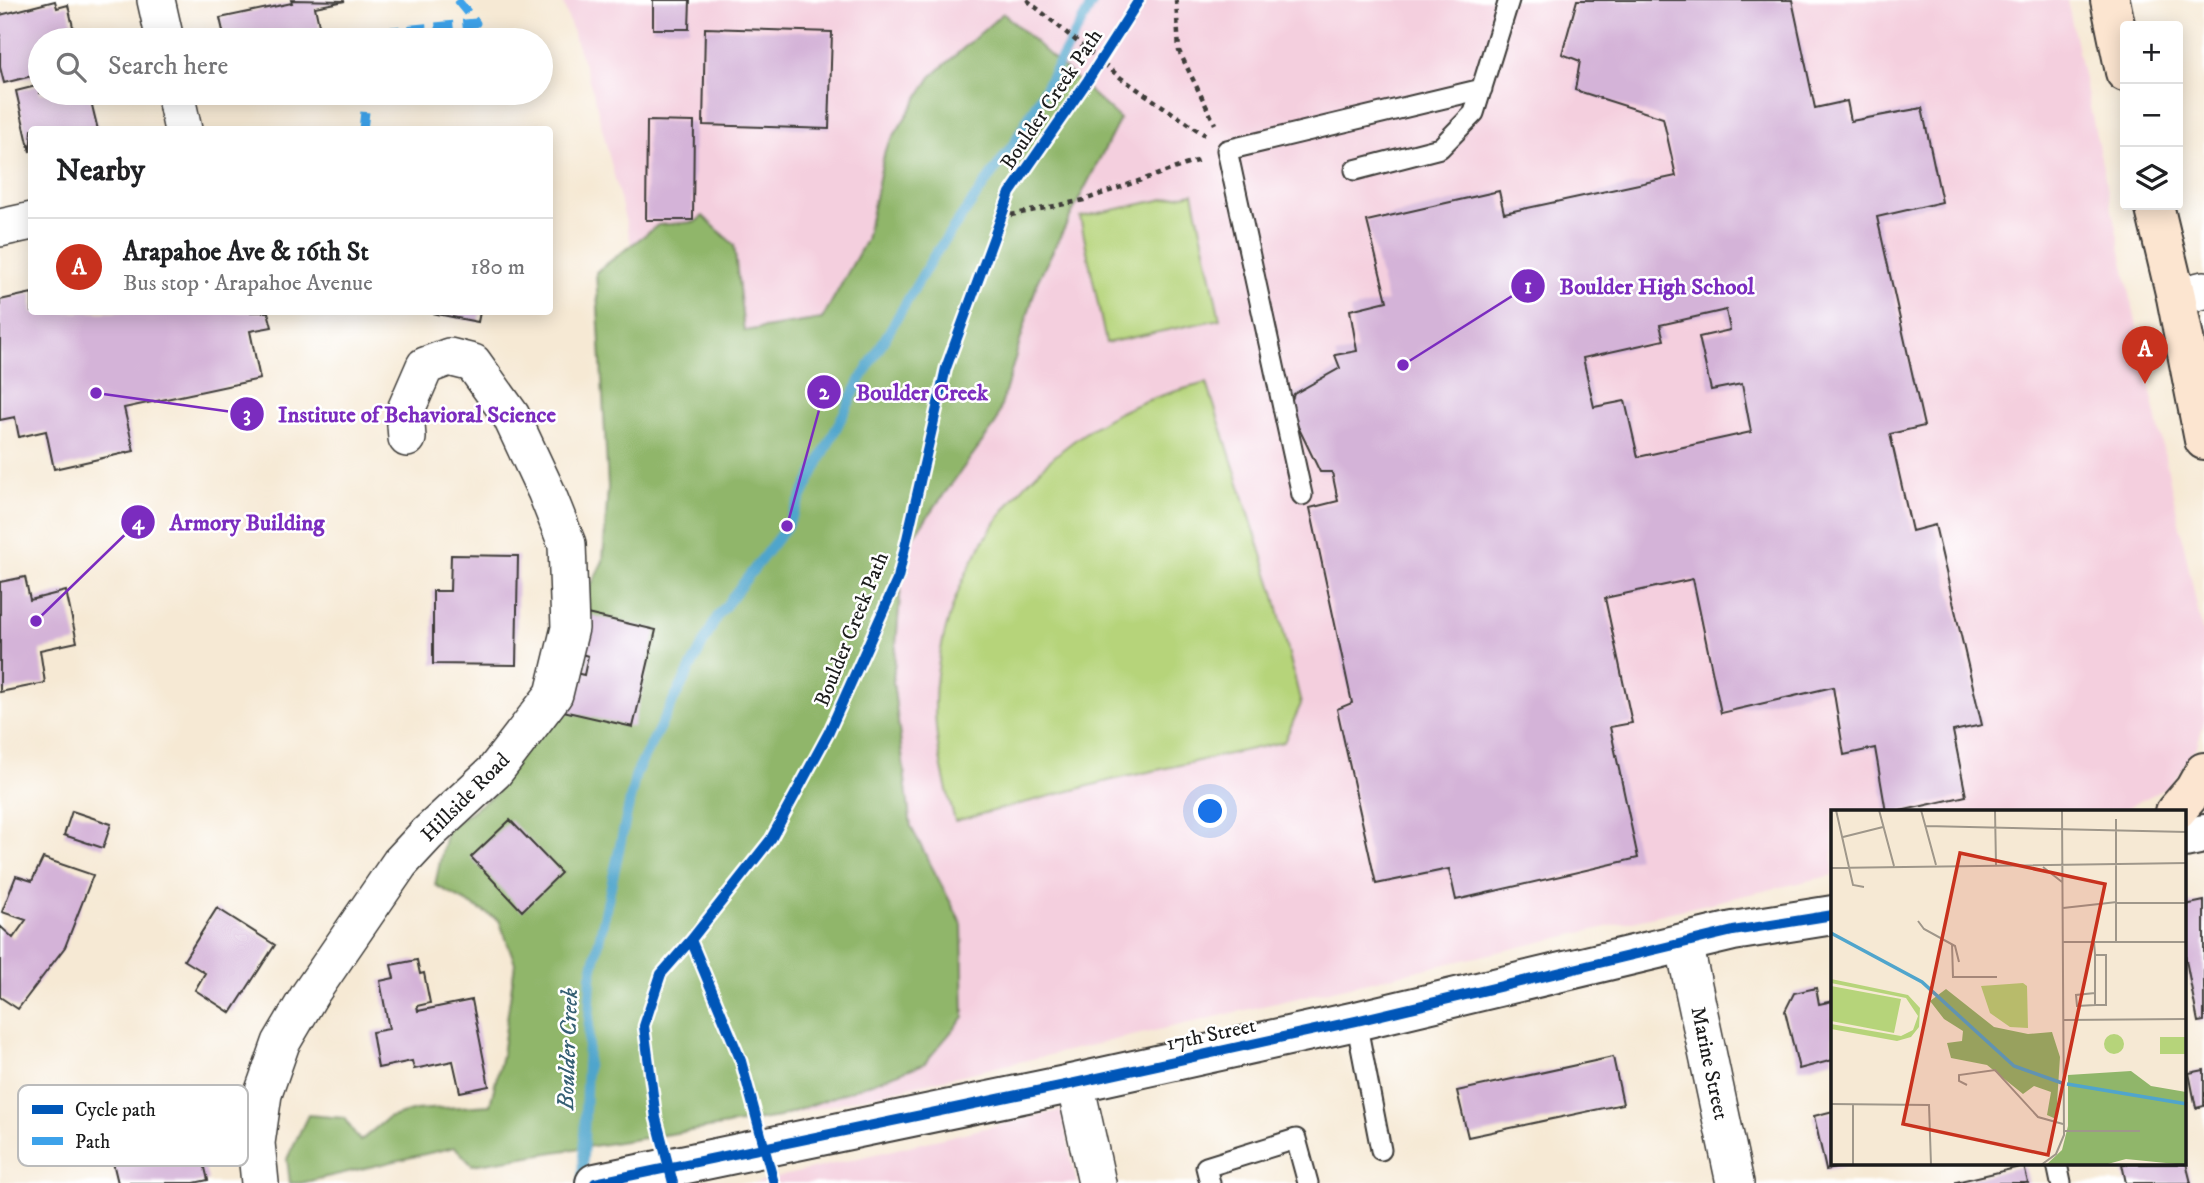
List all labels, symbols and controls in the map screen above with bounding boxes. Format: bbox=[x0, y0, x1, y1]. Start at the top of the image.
map controls bbox=[2120, 21, 2183, 210]
button: + bbox=[2120, 21, 2183, 84]
street label: Boulder Creek Path bbox=[995, 24, 1109, 175]
search box bbox=[28, 28, 553, 105]
icon: search bbox=[52, 48, 90, 86]
text: Search here bbox=[108, 50, 228, 83]
button: − bbox=[2120, 84, 2183, 147]
button: layers bbox=[2120, 147, 2183, 210]
text: Nearby bbox=[56, 153, 145, 190]
text: Arapahoe Ave & 16th St bbox=[123, 236, 369, 269]
text: A bbox=[72, 253, 86, 282]
text: 180 m bbox=[470, 253, 525, 282]
callout: Boulder High School bbox=[1511, 264, 1769, 308]
text: Bus stop · Arapahoe Avenue bbox=[123, 269, 373, 298]
text: Boulder High School bbox=[1560, 273, 1755, 302]
text: 1 bbox=[1524, 274, 1532, 300]
pin: A bbox=[2122, 326, 2168, 384]
callout: Boulder Creek bbox=[807, 370, 1002, 414]
text: Boulder Creek bbox=[856, 379, 989, 408]
text: 2 bbox=[819, 380, 830, 406]
callout: Institute of Behavioral Science bbox=[229, 392, 570, 436]
text: Institute of Behavioral Science bbox=[278, 401, 556, 430]
text: 3 bbox=[243, 402, 251, 428]
callout: Armory Building bbox=[120, 500, 338, 544]
text: Armory Building bbox=[168, 509, 325, 538]
text: 4 bbox=[132, 510, 145, 536]
street label: Boulder Creek Path bbox=[809, 548, 895, 710]
street label: Hillside Road bbox=[416, 747, 516, 848]
your location bbox=[1193, 794, 1227, 828]
inset map bbox=[1831, 810, 2186, 1166]
water label: Boulder Creek bbox=[552, 987, 585, 1111]
street label: Marine Street bbox=[1684, 1004, 1734, 1122]
street label: 17th Street bbox=[1164, 1013, 1259, 1057]
legend bbox=[18, 1085, 248, 1166]
text: Cycle path bbox=[75, 1099, 156, 1122]
text: Path bbox=[75, 1131, 110, 1154]

